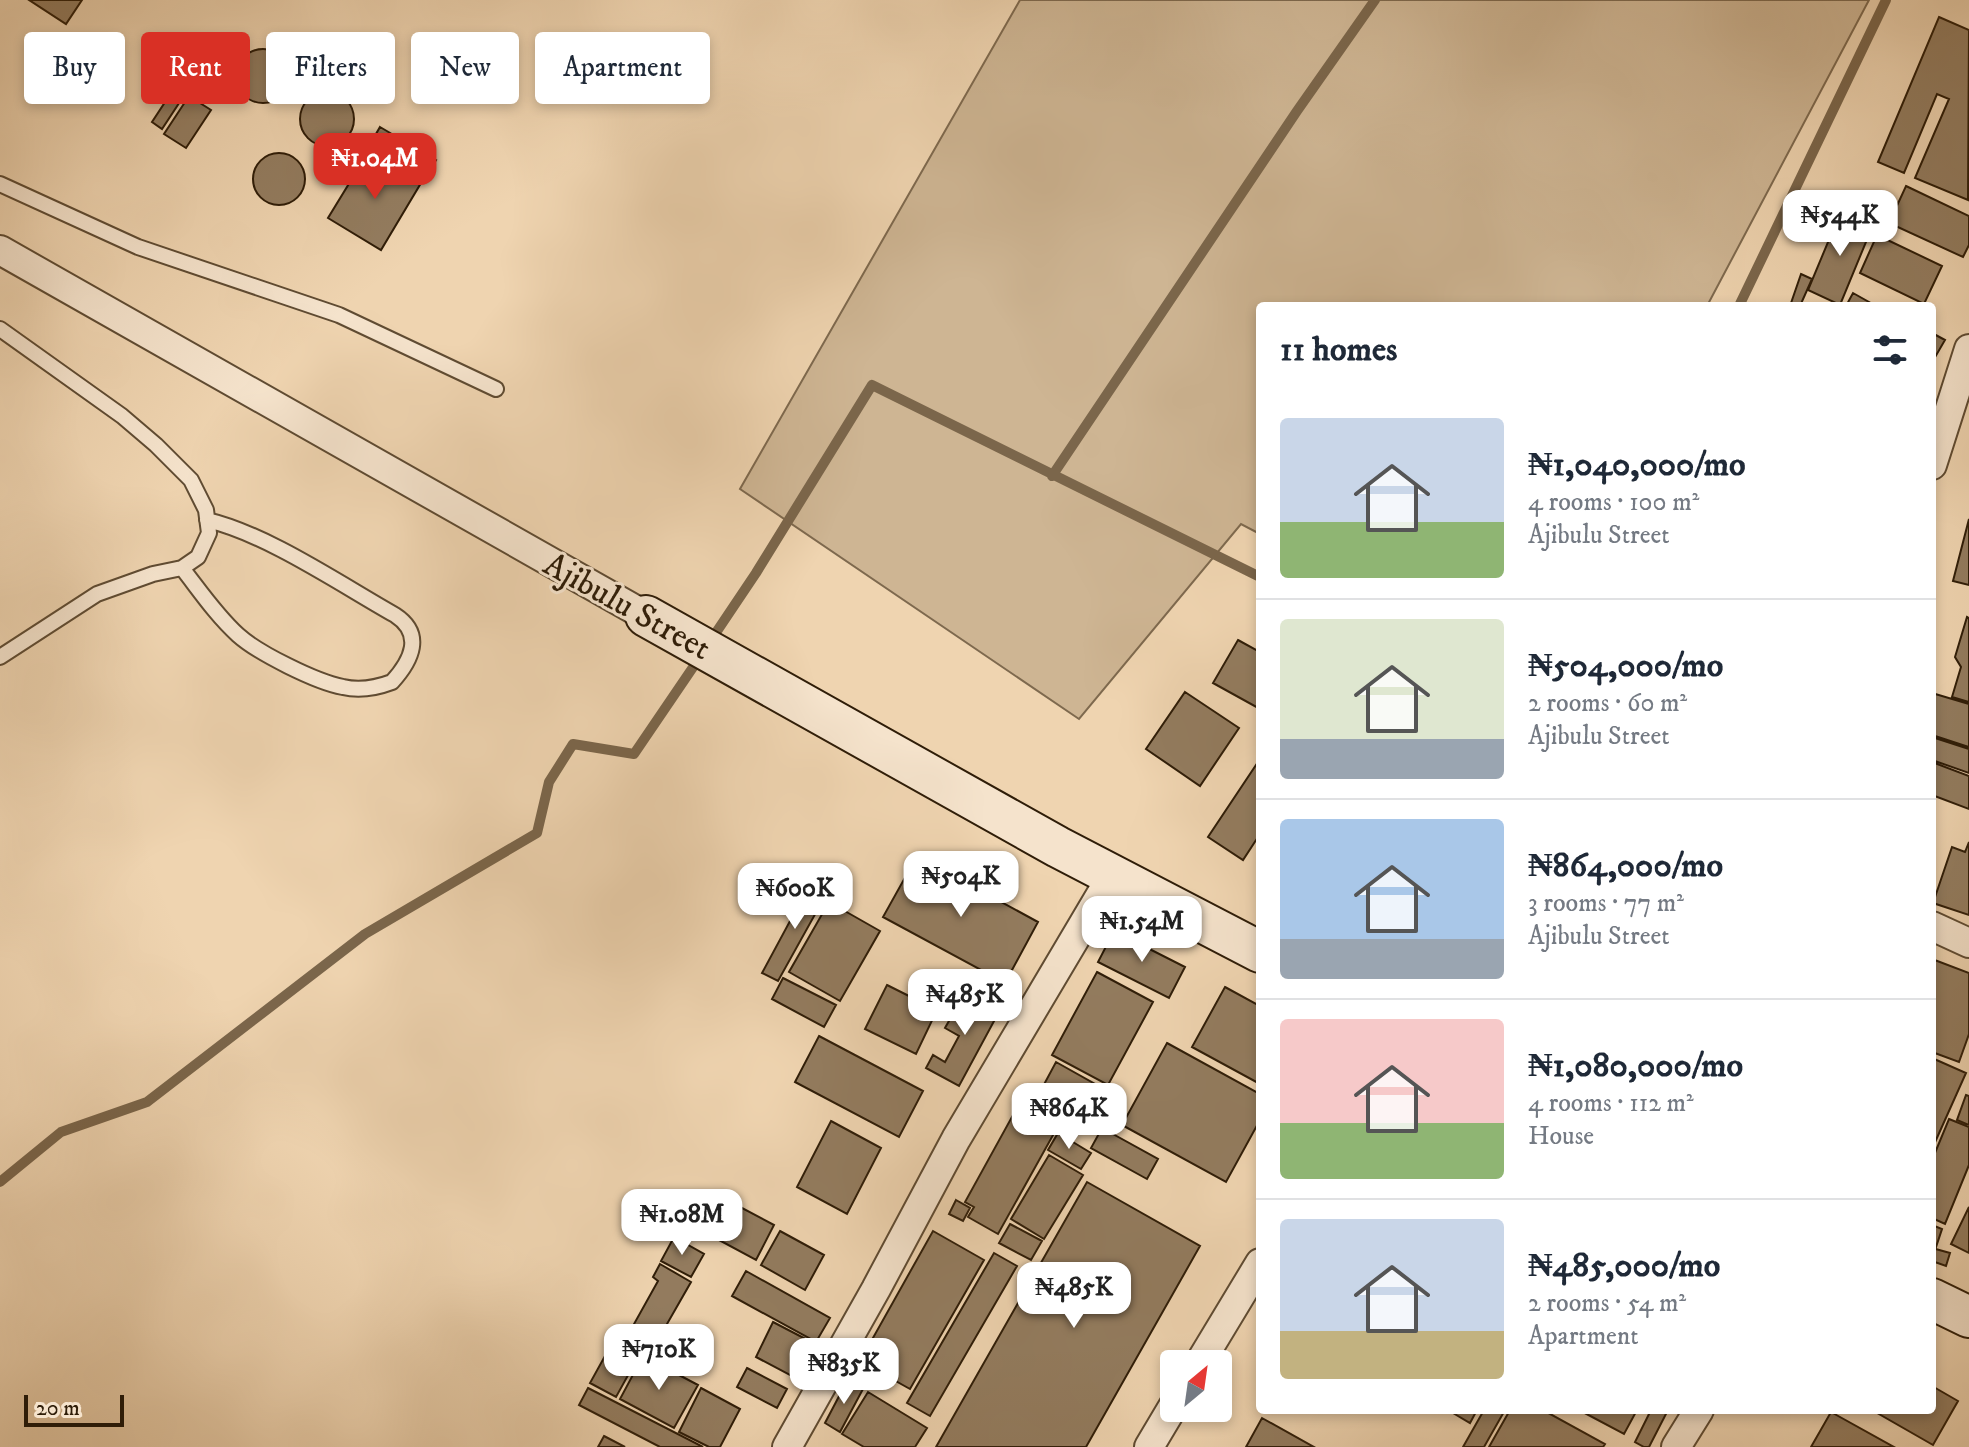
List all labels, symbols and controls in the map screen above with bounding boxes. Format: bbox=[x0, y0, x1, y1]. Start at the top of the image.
chip: Buy bbox=[24, 32, 125, 104]
chip: Rent bbox=[141, 32, 250, 104]
chip: Filters bbox=[266, 32, 395, 104]
chip: New bbox=[411, 32, 519, 104]
chip: Apartment bbox=[535, 32, 710, 104]
pin: ₦1.04M bbox=[310, 133, 440, 201]
text: ₦1.04M bbox=[331, 142, 419, 175]
pin: ₦544K bbox=[1784, 190, 1896, 258]
text: ₦544K bbox=[1801, 199, 1879, 232]
icon: filters bbox=[1868, 328, 1912, 372]
text: 11 homes bbox=[1280, 329, 1397, 371]
text: ₦1,040,000/mo bbox=[1528, 444, 1746, 486]
icon: home bbox=[1344, 450, 1440, 546]
text: 4 rooms · 100 m² bbox=[1528, 486, 1699, 519]
text: Ajibulu Street bbox=[1528, 519, 1670, 552]
street label: Ajibulu Street bbox=[536, 544, 718, 670]
text: ₦504,000/mo bbox=[1528, 645, 1723, 687]
icon: home bbox=[1344, 651, 1440, 747]
text: 2 rooms · 60 m² bbox=[1528, 687, 1687, 720]
text: Ajibulu Street bbox=[1528, 720, 1670, 753]
text: ₦864,000/mo bbox=[1528, 845, 1723, 887]
pin: ₦504K bbox=[905, 851, 1017, 919]
icon: home bbox=[1344, 851, 1440, 947]
text: ₦504K bbox=[922, 860, 1000, 893]
pin: ₦600K bbox=[739, 863, 851, 931]
text: ₦600K bbox=[756, 872, 834, 905]
text: 3 rooms · 77 m² bbox=[1528, 887, 1684, 920]
pin: ₦1.54M bbox=[1077, 896, 1207, 964]
text: ₦1.54M bbox=[1100, 905, 1184, 938]
text: Ajibulu Street bbox=[1528, 920, 1670, 953]
pin: ₦485K bbox=[909, 969, 1021, 1037]
text: ₦485K bbox=[926, 978, 1004, 1011]
text: ₦1,080,000/mo bbox=[1528, 1045, 1743, 1087]
icon: home bbox=[1344, 1051, 1440, 1147]
pin: ₦864K bbox=[1013, 1083, 1125, 1151]
text: 4 rooms · 112 m² bbox=[1528, 1087, 1694, 1120]
text: ₦864K bbox=[1030, 1092, 1108, 1125]
text: House bbox=[1528, 1120, 1594, 1153]
pin: ₦1.08M bbox=[617, 1189, 747, 1257]
text: ₦1.08M bbox=[639, 1198, 725, 1231]
text: ₦485,000/mo bbox=[1528, 1245, 1720, 1287]
icon: home bbox=[1344, 1251, 1440, 1347]
pin: ₦485K bbox=[1018, 1262, 1130, 1330]
text: ₦485K bbox=[1035, 1271, 1113, 1304]
text: 2 rooms · 54 m² bbox=[1528, 1287, 1686, 1320]
text: Apartment bbox=[1528, 1320, 1639, 1353]
pin: ₦710K bbox=[603, 1324, 715, 1392]
text: ₦710K bbox=[622, 1333, 696, 1366]
pin: ₦835K bbox=[788, 1338, 900, 1406]
text: ₦835K bbox=[808, 1347, 880, 1380]
north arrow bbox=[1160, 1350, 1232, 1422]
map controls bbox=[1160, 1350, 1232, 1422]
scale bar bbox=[24, 1391, 124, 1427]
text: 20 m bbox=[36, 1395, 80, 1422]

